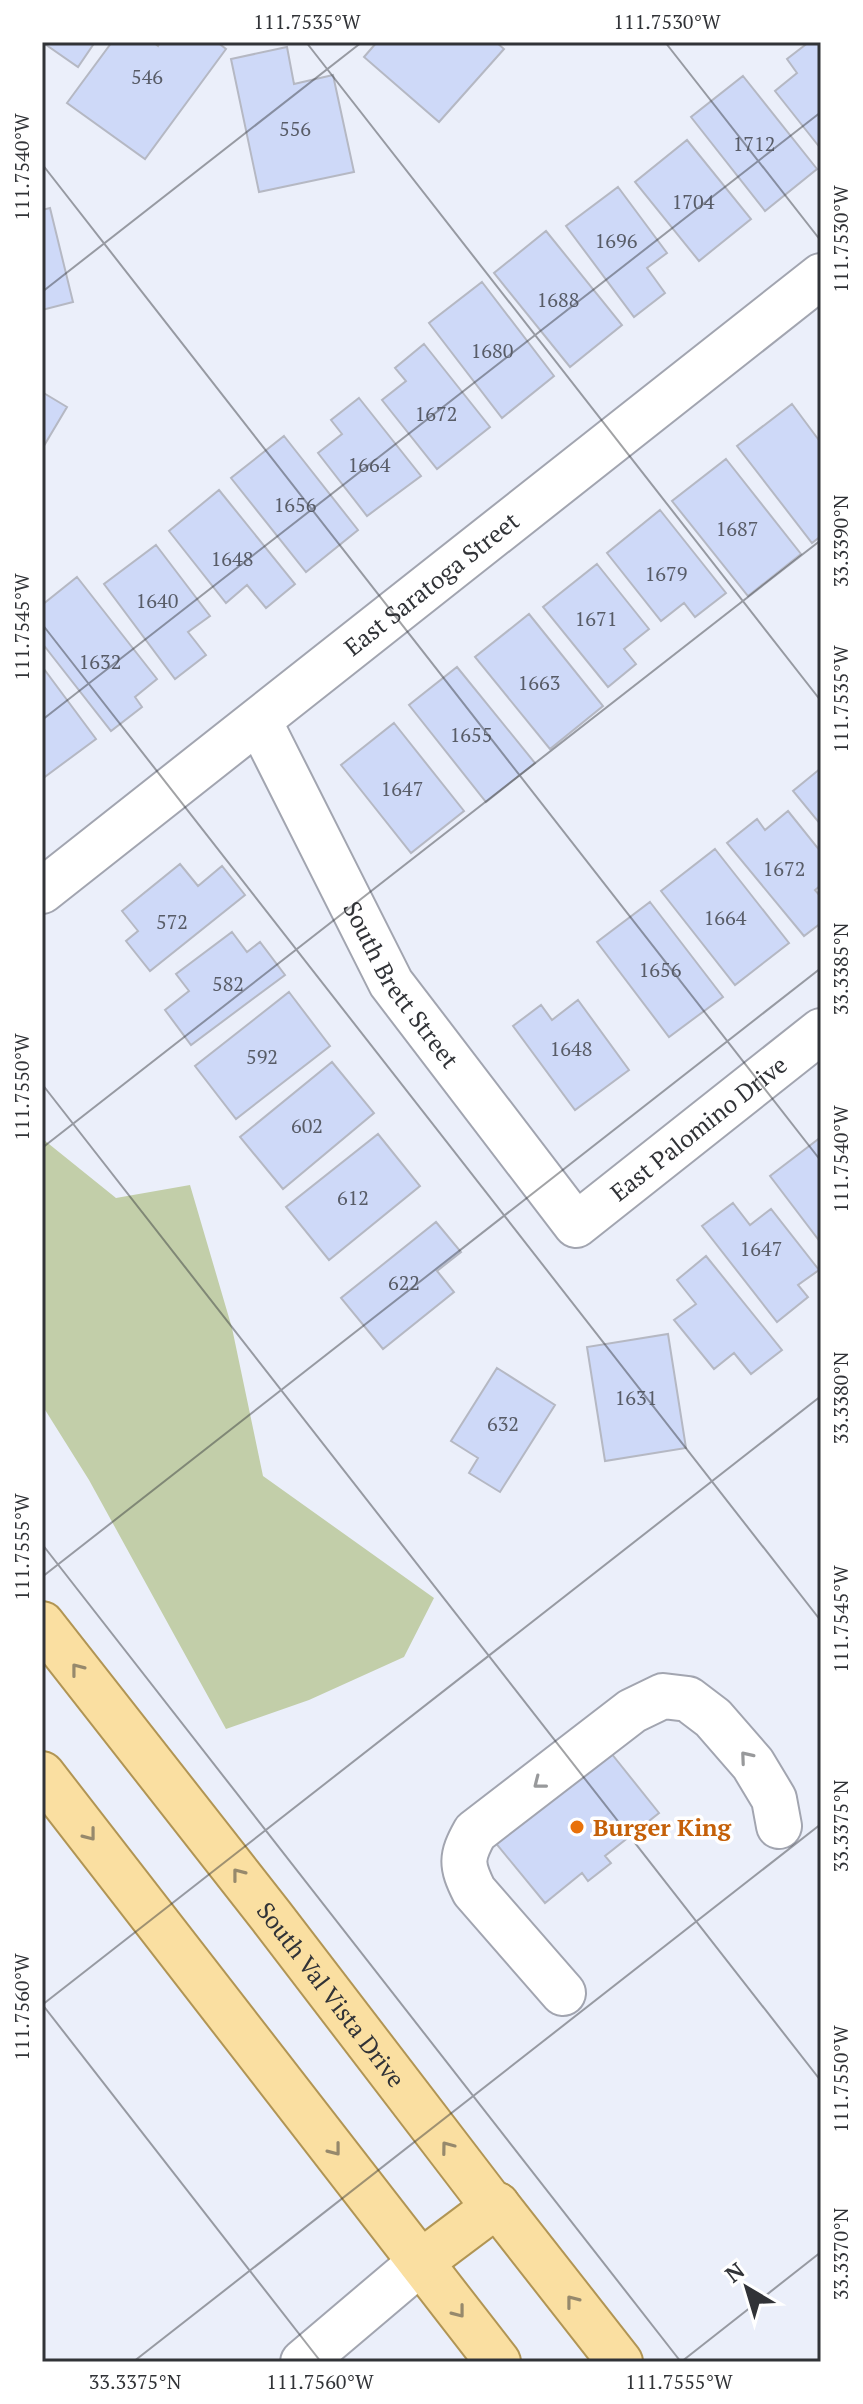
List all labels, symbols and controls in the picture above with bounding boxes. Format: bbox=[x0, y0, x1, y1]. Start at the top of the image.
text: 111.7535°W bbox=[253, 8, 361, 35]
text: 111.7530°W bbox=[613, 8, 721, 35]
house number: 546 bbox=[131, 63, 163, 90]
text: 111.7540°W bbox=[8, 113, 35, 221]
house number: 556 bbox=[279, 115, 311, 142]
house number: 1712 bbox=[733, 130, 775, 157]
text: 111.7530°W bbox=[827, 185, 854, 293]
house number: 1704 bbox=[672, 188, 715, 215]
house number: 1696 bbox=[595, 227, 638, 254]
house number: 1688 bbox=[537, 286, 579, 313]
house number: 1680 bbox=[471, 337, 513, 364]
house number: 1672 bbox=[415, 400, 457, 427]
house number: 1664 bbox=[348, 451, 391, 478]
house number: 1656 bbox=[274, 491, 317, 518]
text: 33.3390°N bbox=[827, 494, 854, 587]
street label: East Saratoga Street bbox=[337, 505, 525, 663]
house number: 1687 bbox=[716, 515, 758, 542]
house number: 1648 bbox=[211, 545, 253, 572]
house number: 1679 bbox=[645, 560, 687, 587]
text: 111.7545°W bbox=[8, 573, 35, 681]
house number: 1640 bbox=[136, 587, 178, 614]
house number: 1671 bbox=[575, 605, 617, 632]
text: 111.7535°W bbox=[827, 645, 854, 753]
house number: 1632 bbox=[79, 648, 121, 675]
house number: 1663 bbox=[518, 669, 560, 696]
house number: 1655 bbox=[450, 721, 492, 748]
house number: 1647 bbox=[381, 775, 423, 802]
house number: 1672 bbox=[763, 855, 805, 882]
street label: South Brett Street bbox=[336, 896, 466, 1075]
house number: 1664 bbox=[704, 904, 747, 931]
house number: 572 bbox=[156, 908, 188, 935]
text: 33.3385°N bbox=[827, 922, 854, 1015]
house number: 1656 bbox=[639, 956, 682, 983]
house number: 582 bbox=[212, 970, 244, 997]
text: 111.7550°W bbox=[8, 1033, 35, 1141]
house number: 1648 bbox=[550, 1035, 592, 1062]
house number: 592 bbox=[246, 1043, 278, 1070]
street label: East Palomino Drive bbox=[603, 1048, 793, 1208]
text: 111.7540°W bbox=[827, 1105, 854, 1213]
house number: 602 bbox=[291, 1112, 323, 1139]
house number: 612 bbox=[337, 1184, 369, 1211]
house number: 1647 bbox=[740, 1235, 782, 1262]
house number: 622 bbox=[388, 1269, 420, 1296]
text: 33.3380°N bbox=[827, 1351, 854, 1444]
house number: 1631 bbox=[615, 1384, 657, 1411]
house number: 632 bbox=[487, 1410, 519, 1437]
text: 111.7555°W bbox=[8, 1493, 35, 1601]
text: 111.7545°W bbox=[827, 1565, 854, 1673]
one-way arrow bbox=[73, 1664, 87, 1678]
one-way arrow bbox=[741, 1752, 756, 1766]
one-way arrow bbox=[533, 1773, 548, 1787]
text: 33.3375°N bbox=[827, 1779, 854, 1872]
place label: Burger King bbox=[593, 1811, 732, 1843]
marker: Burger King bbox=[568, 1818, 586, 1836]
one-way arrow bbox=[81, 1826, 95, 1841]
one-way arrow bbox=[233, 1868, 247, 1883]
street label: South Val Vista Drive bbox=[250, 1895, 412, 2094]
text: 111.7560°W bbox=[8, 1953, 35, 2061]
text: 111.7550°W bbox=[827, 2025, 854, 2133]
one-way arrow bbox=[325, 2141, 339, 2156]
one-way arrow bbox=[443, 2141, 457, 2156]
text: 33.3370°N bbox=[827, 2207, 854, 2300]
north arrow bbox=[707, 2248, 787, 2328]
text: N bbox=[719, 2255, 750, 2288]
one-way arrow bbox=[568, 2295, 582, 2310]
one-way arrow bbox=[450, 2303, 464, 2318]
text: 33.3375°N bbox=[89, 2368, 182, 2395]
text: 111.7560°W bbox=[266, 2368, 374, 2395]
text: 111.7555°W bbox=[625, 2368, 733, 2395]

